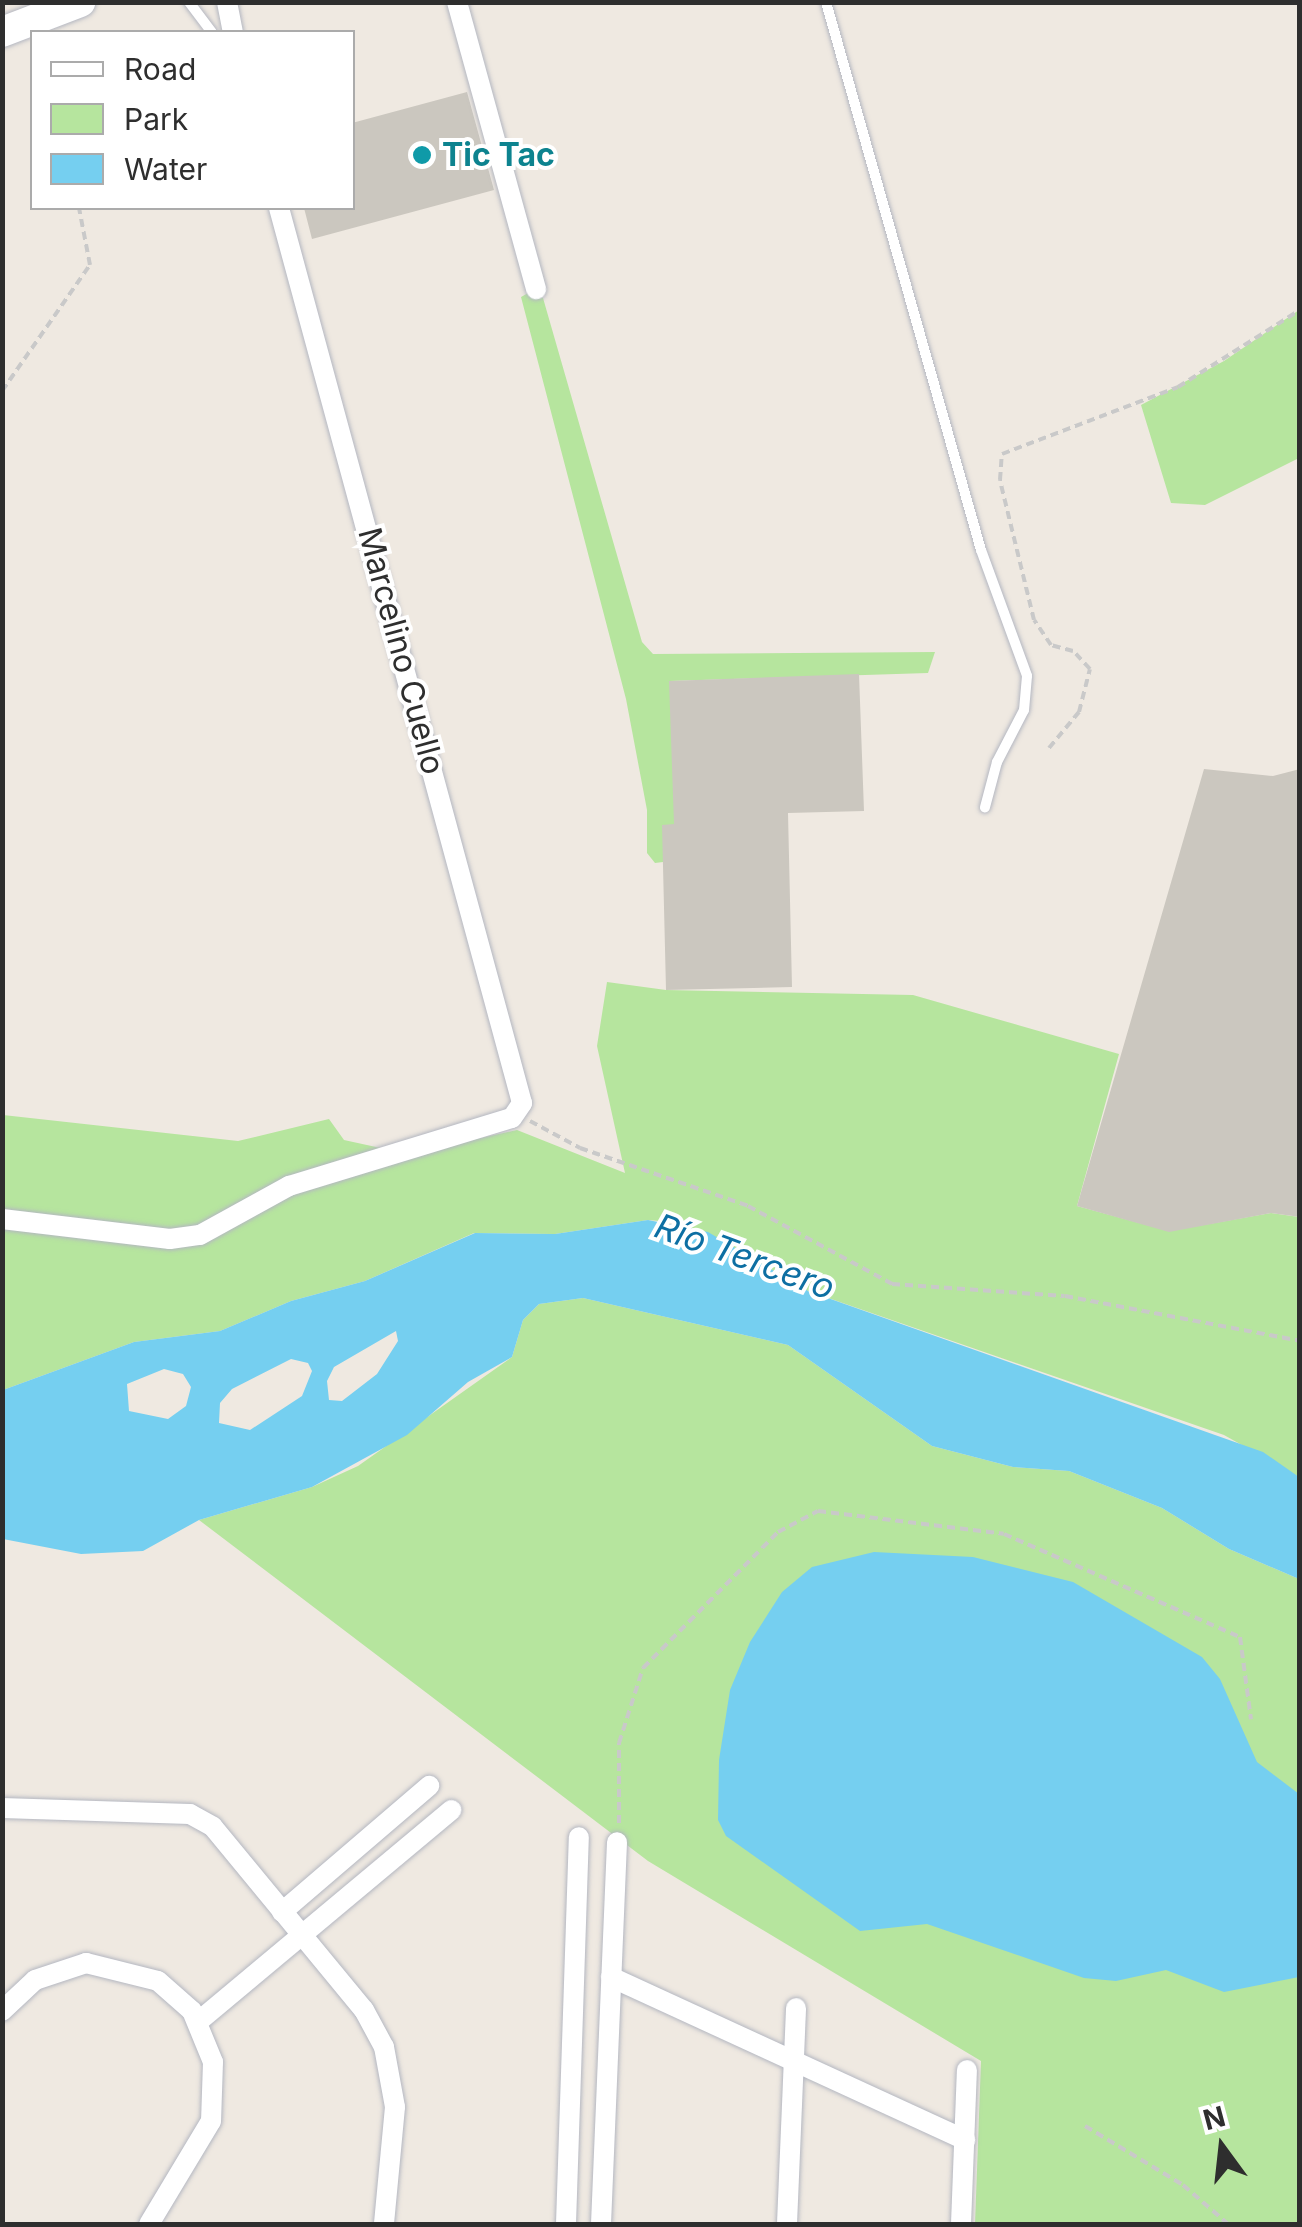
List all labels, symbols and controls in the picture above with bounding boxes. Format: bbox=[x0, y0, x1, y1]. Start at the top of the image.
legend bbox=[30, 30, 355, 210]
text: Road bbox=[124, 51, 196, 87]
text: Park bbox=[124, 101, 188, 137]
place label: Tic Tac bbox=[442, 136, 555, 174]
marker: Tic Tac bbox=[411, 144, 433, 166]
text: Water bbox=[124, 151, 207, 187]
street label: Marcelino Cuello bbox=[350, 524, 452, 778]
water label: Río Tercero bbox=[649, 1204, 841, 1308]
north arrow bbox=[1172, 2097, 1272, 2197]
text: N bbox=[1200, 2099, 1229, 2137]

